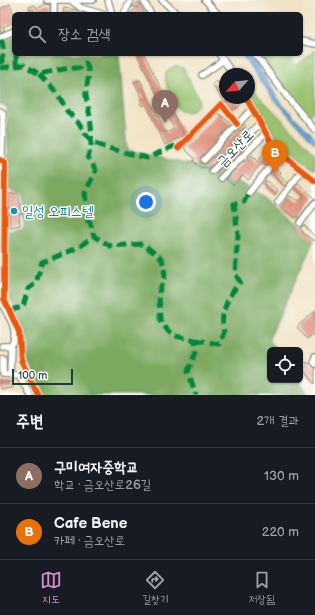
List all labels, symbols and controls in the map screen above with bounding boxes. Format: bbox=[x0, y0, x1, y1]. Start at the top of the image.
search box bbox=[12, 12, 303, 56]
icon: search bbox=[26, 23, 48, 45]
text: 장소 검색 bbox=[58, 25, 110, 44]
north arrow bbox=[219, 68, 255, 104]
pin: A bbox=[152, 90, 178, 123]
street label: 금오산로 bbox=[214, 126, 257, 170]
pin: B bbox=[262, 140, 288, 173]
your location bbox=[136, 192, 156, 212]
place label: 일성 오피스텔 bbox=[22, 203, 94, 220]
marker: 일성 오피스텔 bbox=[9, 206, 19, 216]
map controls bbox=[267, 347, 303, 383]
button: locate bbox=[267, 347, 303, 383]
scale bar bbox=[12, 367, 73, 386]
text: 100 m bbox=[18, 369, 47, 382]
text: 주변 bbox=[16, 412, 43, 432]
text: 2개 결과 bbox=[256, 413, 299, 429]
text: 구미여자중학교 bbox=[54, 458, 139, 477]
text: A bbox=[25, 468, 33, 484]
text: 130 m bbox=[264, 468, 299, 484]
text: 학교 · 금오산로26길 bbox=[54, 477, 151, 493]
text: Cafe Bene bbox=[54, 514, 127, 533]
text: B bbox=[24, 524, 34, 540]
text: 220 m bbox=[262, 524, 299, 540]
text: 카페 · 금오산로 bbox=[54, 533, 125, 549]
tab: 지도 bbox=[40, 569, 62, 607]
tab: 길찾기 bbox=[142, 569, 168, 607]
tab: 저장됨 bbox=[248, 569, 275, 607]

